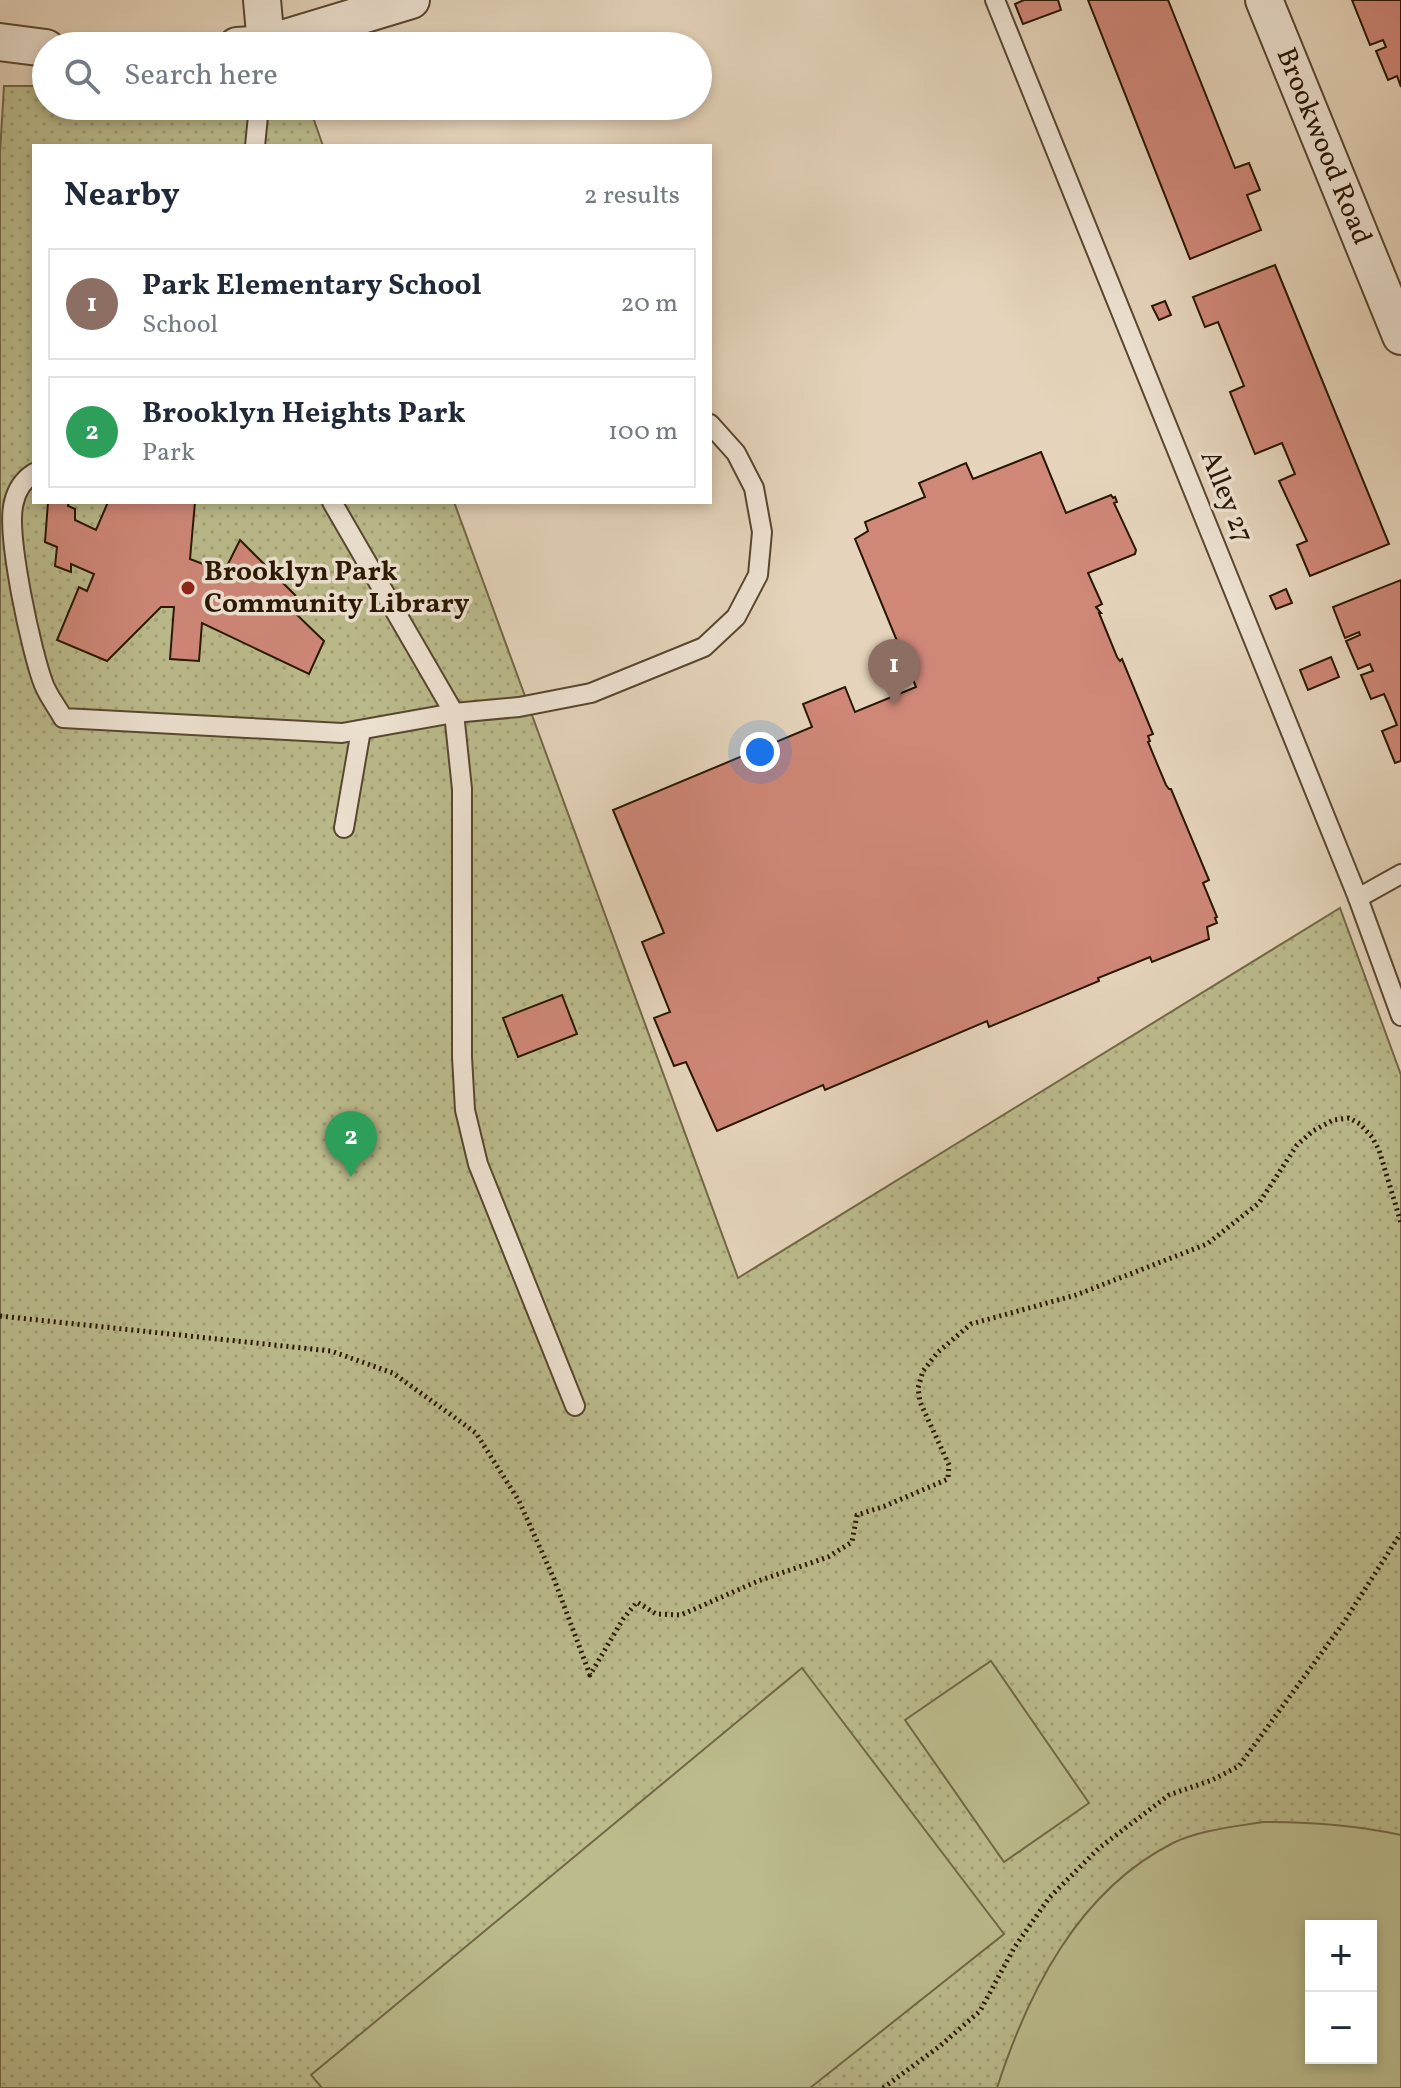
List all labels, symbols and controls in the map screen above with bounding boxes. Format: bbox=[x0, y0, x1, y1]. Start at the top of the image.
search box bbox=[32, 32, 712, 120]
street label: Brookwood Road bbox=[1266, 42, 1381, 251]
icon: search bbox=[60, 54, 104, 98]
text: Search here bbox=[124, 55, 278, 97]
text: Nearby bbox=[64, 173, 180, 220]
text: 2 results bbox=[584, 178, 680, 214]
text: Park Elementary School bbox=[142, 265, 482, 307]
text: 1 bbox=[87, 286, 97, 322]
text: 20 m bbox=[620, 286, 678, 322]
text: School bbox=[142, 307, 218, 343]
text: Brooklyn Heights Park bbox=[142, 393, 466, 435]
text: 2 bbox=[85, 414, 99, 450]
text: 100 m bbox=[608, 414, 678, 450]
text: Park bbox=[142, 435, 195, 471]
street label: Alley 27 bbox=[1190, 445, 1262, 549]
place label: Brooklyn Park Community Library bbox=[204, 553, 470, 624]
marker: Brooklyn Park Community Library bbox=[179, 579, 197, 597]
pin: 1 bbox=[868, 639, 920, 705]
your location bbox=[740, 732, 780, 772]
pin: 2 bbox=[325, 1111, 377, 1177]
map controls bbox=[1305, 1920, 1377, 2064]
button: + bbox=[1305, 1920, 1377, 1992]
button: − bbox=[1305, 1992, 1377, 2064]

